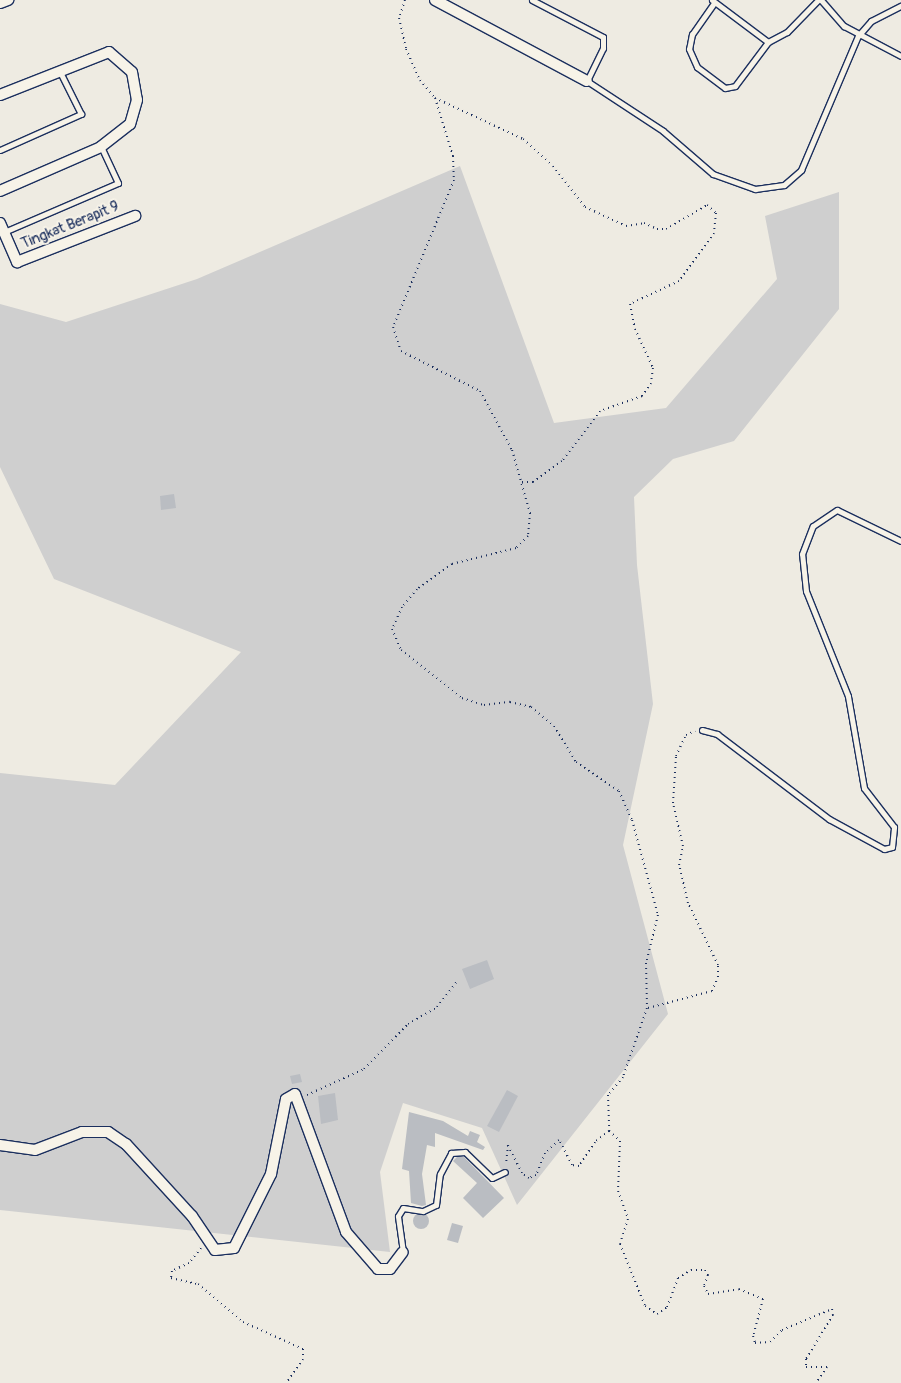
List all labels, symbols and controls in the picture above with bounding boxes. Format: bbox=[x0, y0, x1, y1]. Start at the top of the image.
street label: Tingkat Berapit 9 bbox=[18, 197, 122, 253]

